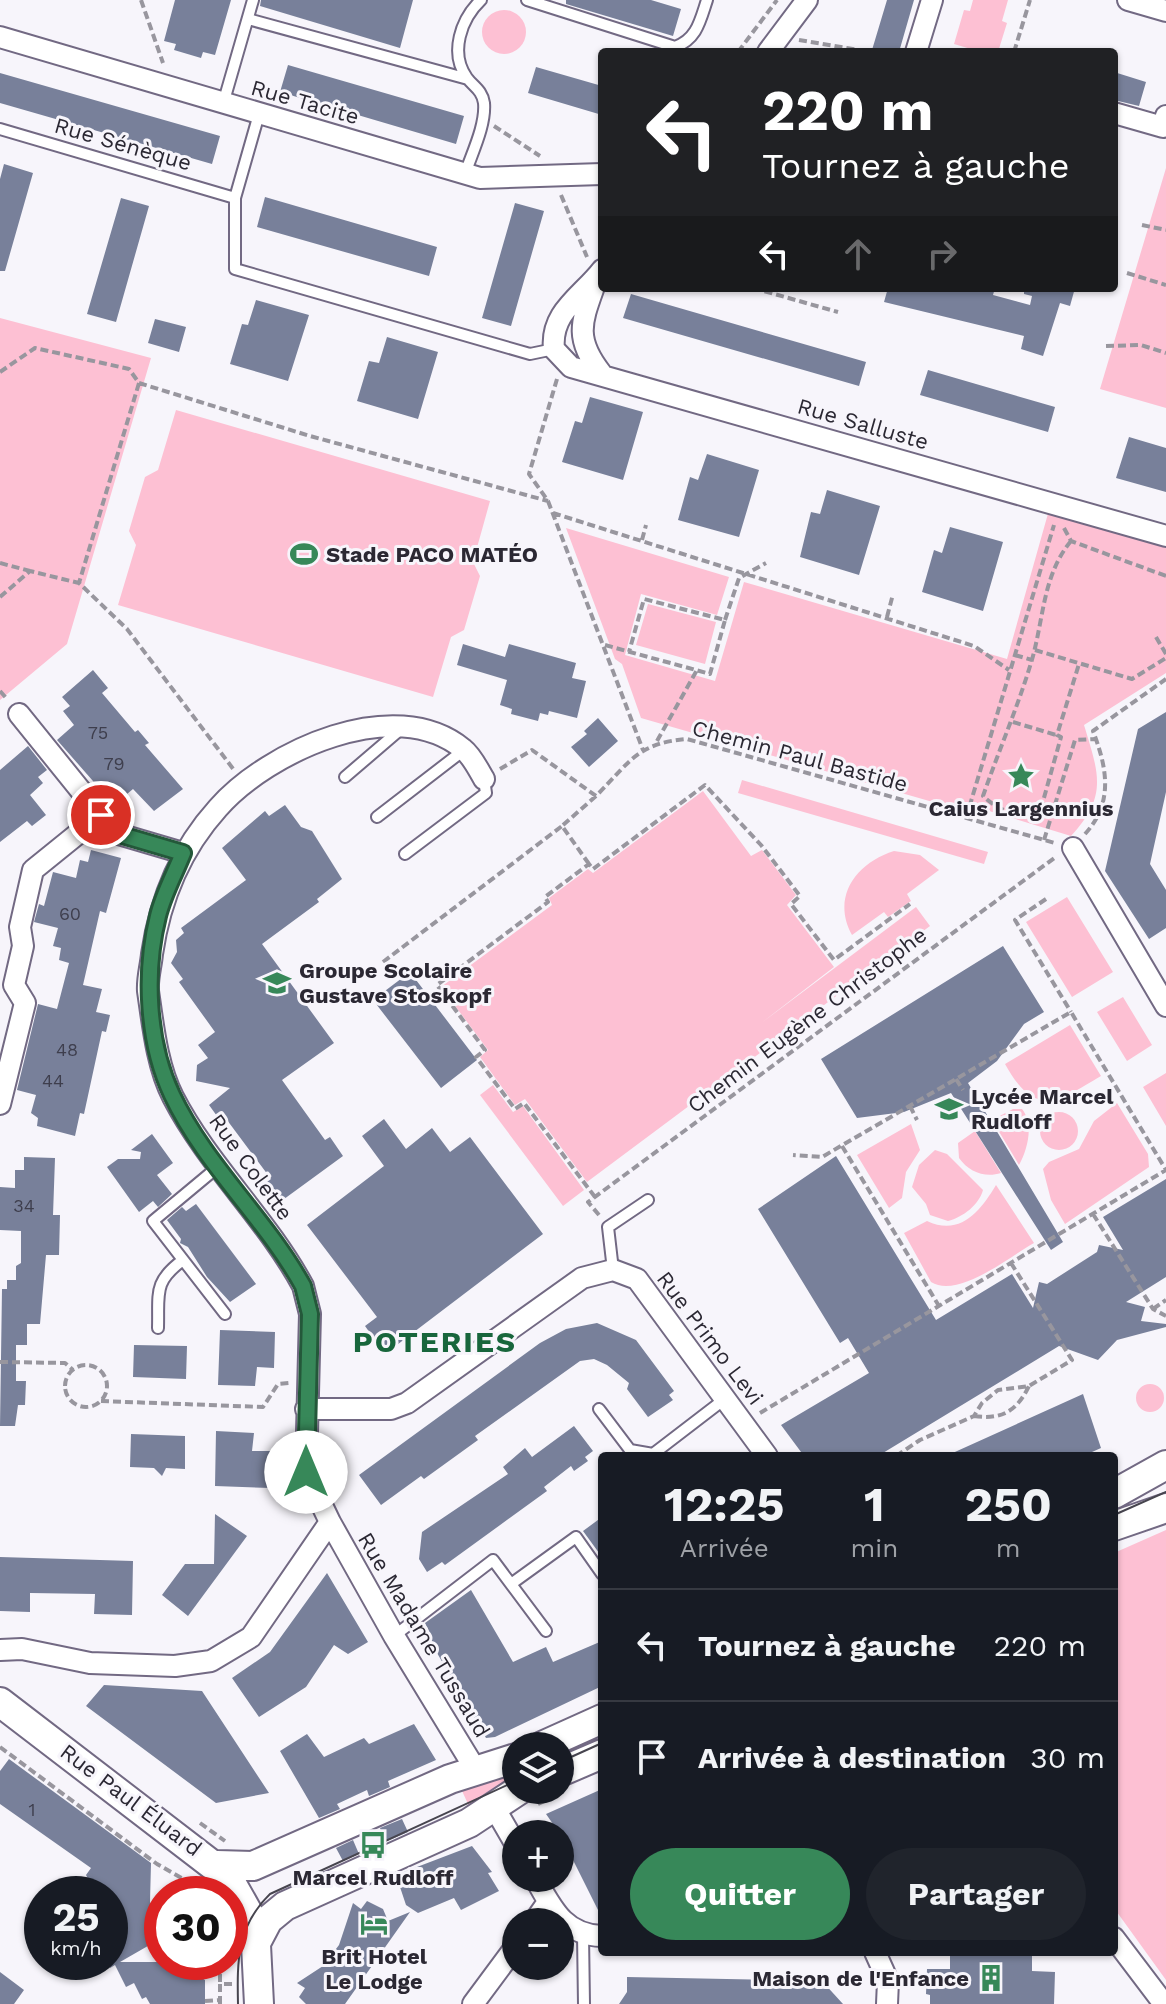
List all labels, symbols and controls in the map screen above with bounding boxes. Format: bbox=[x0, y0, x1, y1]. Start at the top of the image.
street label: Rue Tacite bbox=[248, 75, 362, 129]
text: 220 m bbox=[762, 78, 934, 144]
icon: left bbox=[630, 80, 734, 184]
street label: Rue Sénèque bbox=[52, 113, 194, 175]
text: Tournez à gauche bbox=[762, 145, 1070, 187]
icon: left bbox=[752, 232, 796, 276]
icon: ahead bbox=[836, 232, 880, 276]
icon: right bbox=[920, 232, 964, 276]
street label: Rue Salluste bbox=[795, 393, 931, 455]
sports icon: Stade PACO MATÉO bbox=[289, 539, 319, 569]
place label: Stade PACO MATÉO bbox=[326, 542, 538, 567]
street label: Chemin Paul Bastide bbox=[689, 715, 911, 797]
house number: 75 bbox=[88, 722, 108, 743]
house number: 79 bbox=[103, 753, 125, 774]
place icon: Caius Largennius bbox=[1006, 761, 1036, 791]
pin bbox=[67, 781, 135, 849]
icon: arrive bbox=[79, 793, 123, 837]
place label: Caius Largennius bbox=[928, 796, 1114, 821]
house number: 60 bbox=[59, 903, 81, 924]
street label: Chemin Eugène Christophe bbox=[683, 922, 931, 1118]
place label: Groupe Scolaire Gustave Stoskopf bbox=[299, 958, 492, 1008]
school or university icon: Groupe Scolaire Gustave Stoskopf bbox=[262, 968, 292, 998]
house number: 48 bbox=[56, 1039, 78, 1060]
house number: 44 bbox=[42, 1070, 64, 1091]
place label: Lycée Marcel Rudloff bbox=[971, 1084, 1114, 1134]
school or university icon: Lycée Marcel Rudloff bbox=[934, 1094, 964, 1124]
street label: Rue Colette bbox=[204, 1109, 298, 1225]
house number: 34 bbox=[13, 1195, 35, 1216]
street label: Rue Primo Levi bbox=[652, 1266, 768, 1410]
district label: POTERIES bbox=[353, 1324, 517, 1359]
position arrow bbox=[264, 1430, 348, 1514]
text: 12:25 bbox=[664, 1476, 784, 1533]
text: 1 bbox=[864, 1476, 885, 1533]
text: 250 bbox=[964, 1476, 1052, 1533]
street label: Rue Madame Tussaud bbox=[353, 1528, 495, 1742]
text: Arrivée bbox=[680, 1533, 769, 1563]
text: min bbox=[851, 1533, 898, 1563]
text: m bbox=[996, 1533, 1021, 1563]
icon: left bbox=[630, 1623, 674, 1667]
text: Tournez à gauche bbox=[698, 1628, 956, 1663]
text: 220 m bbox=[994, 1628, 1086, 1663]
map controls bbox=[502, 1732, 574, 1980]
button: layers bbox=[502, 1732, 574, 1804]
icon: arrive bbox=[630, 1735, 674, 1779]
street label: Rue Paul Éluard bbox=[55, 1739, 207, 1861]
text: Arrivée à destination bbox=[698, 1740, 1006, 1775]
text: 30 m bbox=[1030, 1740, 1105, 1775]
house number: 1 bbox=[28, 1799, 36, 1820]
button: + bbox=[502, 1820, 574, 1892]
bus stop icon: Marcel Rudloff bbox=[358, 1830, 388, 1860]
button: Quitter bbox=[630, 1848, 850, 1940]
button: Partager bbox=[866, 1848, 1086, 1940]
place label: Marcel Rudloff bbox=[292, 1865, 454, 1890]
speed limit sign: 30 bbox=[144, 1876, 248, 1980]
text: 25 bbox=[52, 1894, 100, 1941]
button: − bbox=[502, 1908, 574, 1980]
hotel icon: Brit Hotel Le Lodge bbox=[359, 1909, 389, 1939]
text: km/h bbox=[50, 1936, 102, 1960]
place label: Brit Hotel Le Lodge bbox=[321, 1944, 428, 1994]
building icon: Maison de l'Enfance bbox=[976, 1963, 1006, 1993]
place label: Maison de l'Enfance bbox=[752, 1966, 969, 1991]

